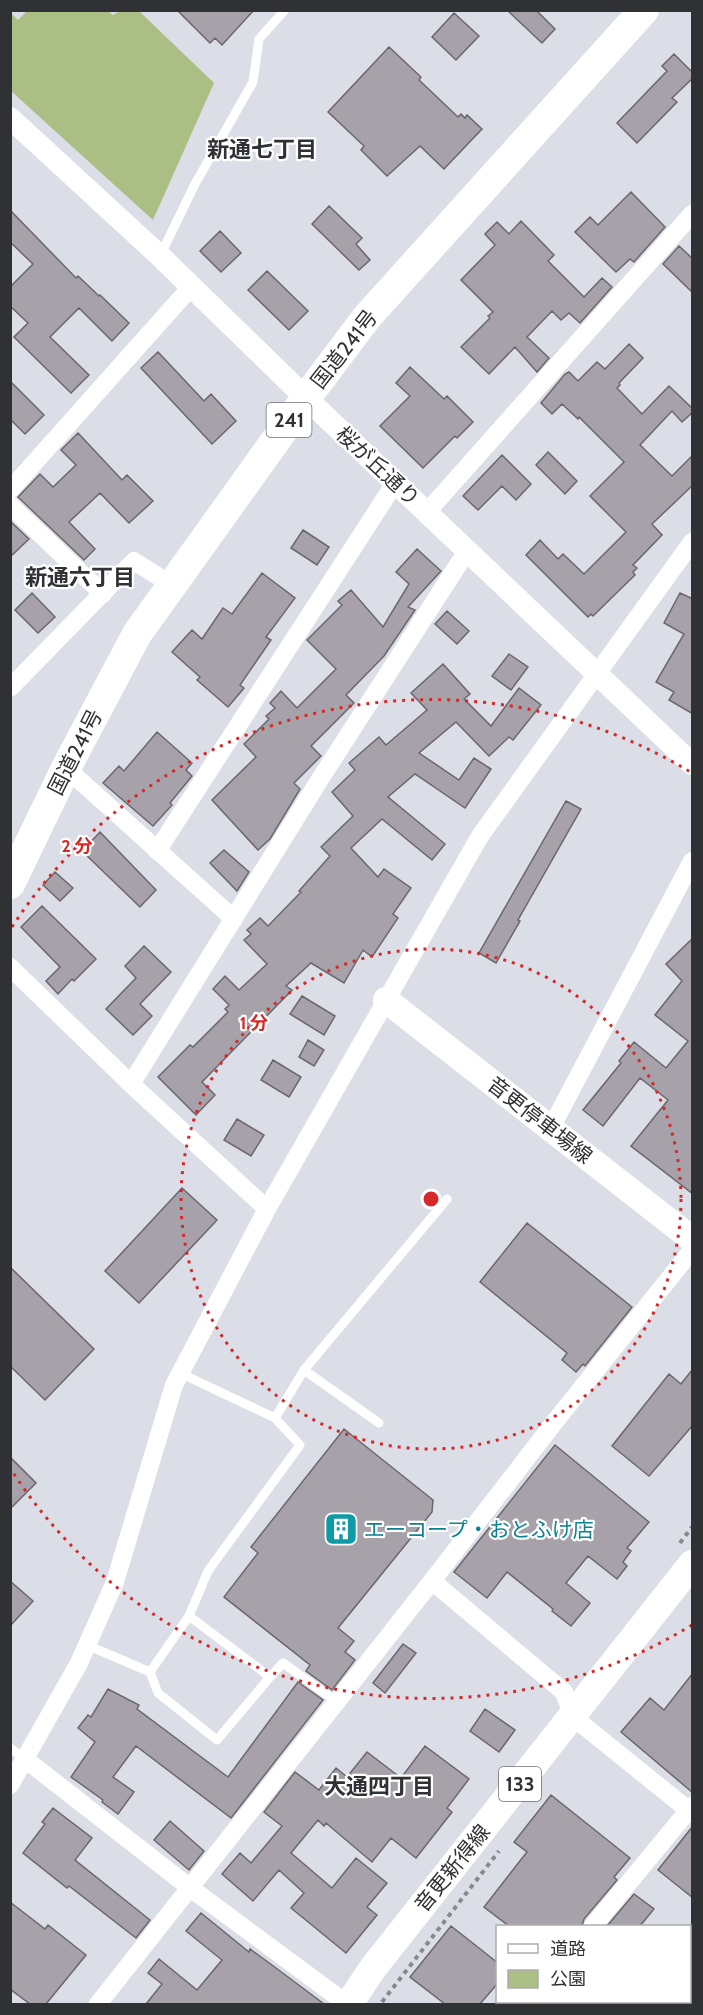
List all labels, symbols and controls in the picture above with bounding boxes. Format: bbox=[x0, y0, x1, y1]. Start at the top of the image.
district label: 新通七丁目 bbox=[207, 136, 317, 163]
street label: 国道241号 bbox=[306, 305, 382, 393]
road number: 241 bbox=[266, 403, 312, 437]
street label: 桜が丘通り bbox=[331, 421, 425, 511]
district label: 新通六丁目 bbox=[25, 564, 135, 591]
street label: 国道241号 bbox=[43, 705, 107, 799]
text: 2 分 bbox=[61, 835, 93, 857]
text: 1 分 bbox=[240, 1012, 268, 1034]
street label: 音更停車場線 bbox=[483, 1071, 597, 1169]
centre of rings bbox=[421, 1189, 441, 1209]
building icon: エーコープ・おとふけ店 bbox=[323, 1511, 359, 1547]
place label: エーコープ・おとふけ店 bbox=[364, 1517, 594, 1542]
road number: 133 bbox=[499, 1767, 541, 1801]
district label: 大通四丁目 bbox=[324, 1773, 434, 1800]
street label: 音更新得線 bbox=[409, 1819, 495, 1917]
legend bbox=[496, 1925, 691, 2003]
text: 道路 bbox=[550, 1938, 586, 1960]
text: 公園 bbox=[550, 1968, 586, 1990]

